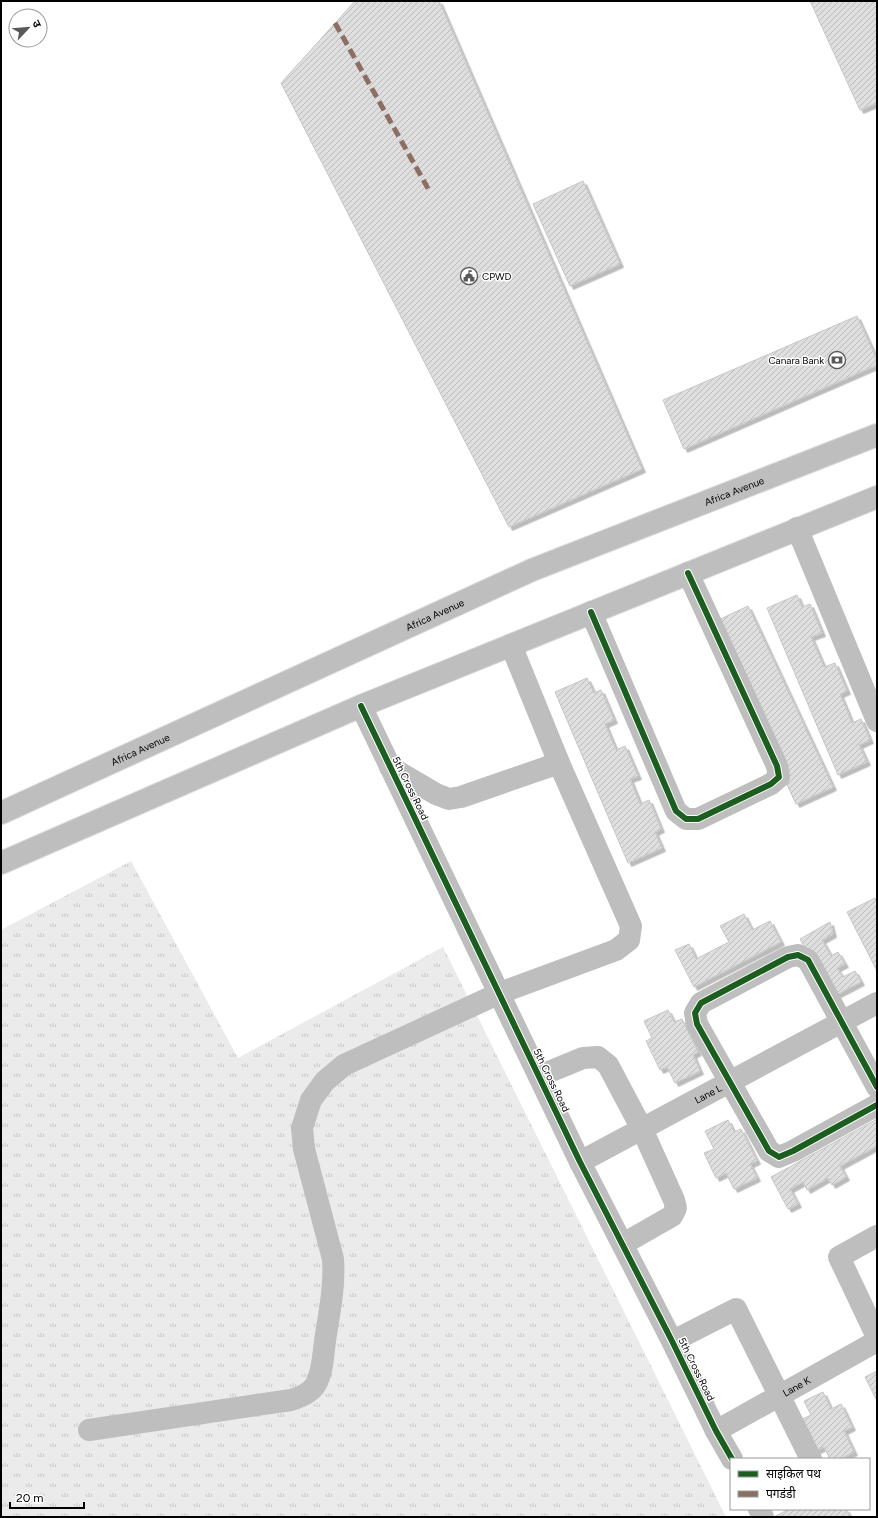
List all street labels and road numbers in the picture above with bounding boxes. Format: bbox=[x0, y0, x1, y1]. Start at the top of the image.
street label: Africa Avenue bbox=[703, 474, 767, 509]
street label: Africa Avenue bbox=[404, 596, 467, 634]
street label: Africa Avenue bbox=[109, 731, 172, 769]
street label: 5th Cross Road bbox=[390, 754, 432, 822]
street label: 5th Cross Road bbox=[531, 1046, 573, 1114]
street label: Lane L bbox=[692, 1081, 725, 1107]
street label: 5th Cross Road bbox=[676, 1335, 718, 1403]
street label: Lane K bbox=[780, 1373, 814, 1400]

